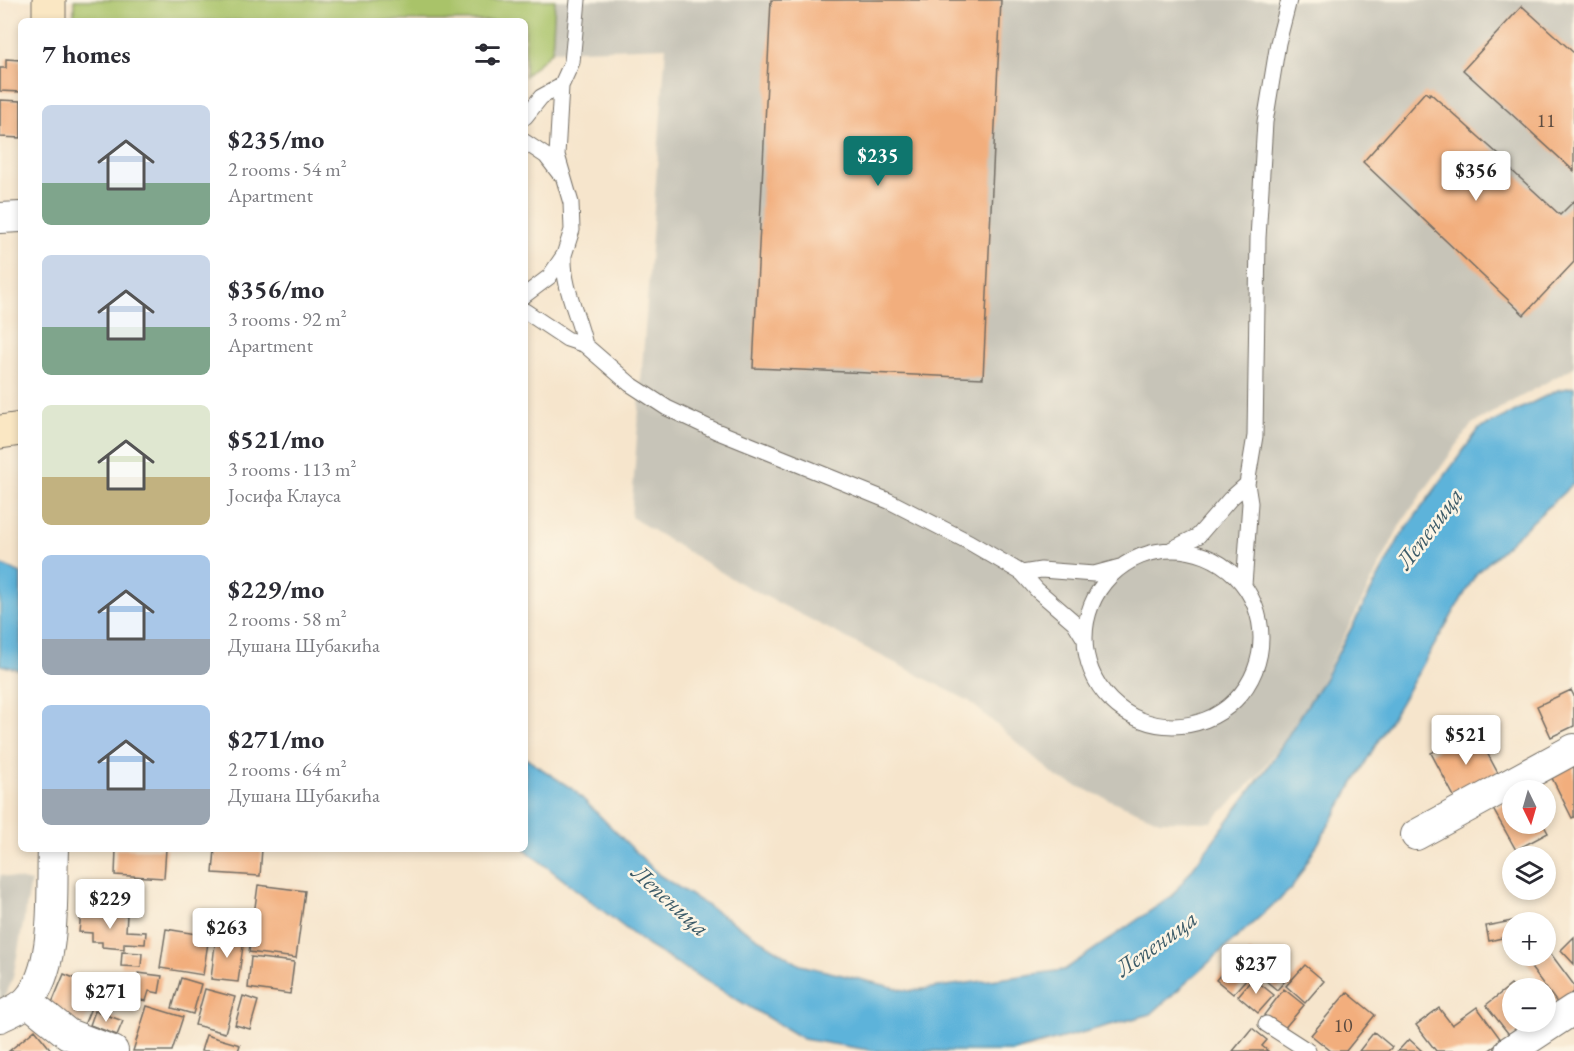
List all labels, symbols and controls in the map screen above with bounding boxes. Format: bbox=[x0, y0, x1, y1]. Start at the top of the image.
text: 7 homes bbox=[42, 37, 131, 71]
icon: filters bbox=[471, 38, 504, 71]
house number: 11 bbox=[1536, 107, 1556, 133]
text: $235/mo bbox=[228, 122, 324, 156]
icon: home bbox=[90, 129, 162, 201]
pin: $235 bbox=[842, 136, 914, 187]
text: $235 bbox=[858, 142, 898, 168]
pin: $356 bbox=[1440, 151, 1512, 202]
text: 2 rooms · 54 m² bbox=[228, 156, 347, 182]
text: $356 bbox=[1456, 157, 1496, 183]
text: Apartment bbox=[228, 182, 313, 208]
text: $356/mo bbox=[228, 272, 324, 306]
icon: home bbox=[90, 279, 162, 351]
text: 3 rooms · 92 m² bbox=[228, 306, 347, 332]
text: Apartment bbox=[228, 332, 313, 358]
text: $521/mo bbox=[228, 422, 324, 456]
icon: home bbox=[90, 429, 162, 501]
text: 3 rooms · 113 m² bbox=[228, 456, 356, 482]
water label: Лепеница bbox=[1388, 481, 1470, 576]
text: Јосифа Клауса bbox=[228, 482, 341, 508]
text: $229/mo bbox=[228, 572, 324, 606]
icon: home bbox=[90, 579, 162, 651]
text: 2 rooms · 58 m² bbox=[228, 606, 347, 632]
text: Душана Шубакића bbox=[228, 632, 380, 658]
pin: $521 bbox=[1430, 715, 1502, 766]
text: $521 bbox=[1446, 721, 1486, 747]
text: $271/mo bbox=[228, 722, 324, 756]
icon: home bbox=[90, 729, 162, 801]
text: 2 rooms · 64 m² bbox=[228, 756, 347, 782]
north arrow bbox=[1502, 780, 1556, 834]
map controls bbox=[1502, 780, 1556, 1032]
text: Душана Шубакића bbox=[228, 782, 380, 808]
button: layers bbox=[1502, 846, 1556, 900]
water label: Лепеница bbox=[625, 856, 716, 943]
pin: $229 bbox=[74, 879, 146, 930]
text: $229 bbox=[90, 885, 130, 911]
water label: Лепеница bbox=[1108, 903, 1203, 984]
pin: $263 bbox=[191, 908, 263, 959]
button: + bbox=[1502, 912, 1556, 966]
text: $263 bbox=[207, 914, 247, 940]
pin: $237 bbox=[1220, 944, 1292, 995]
text: $237 bbox=[1236, 950, 1276, 976]
pin: $271 bbox=[70, 972, 142, 1023]
text: $271 bbox=[86, 978, 126, 1004]
button: − bbox=[1502, 978, 1556, 1032]
house number: 10 bbox=[1333, 1012, 1353, 1038]

